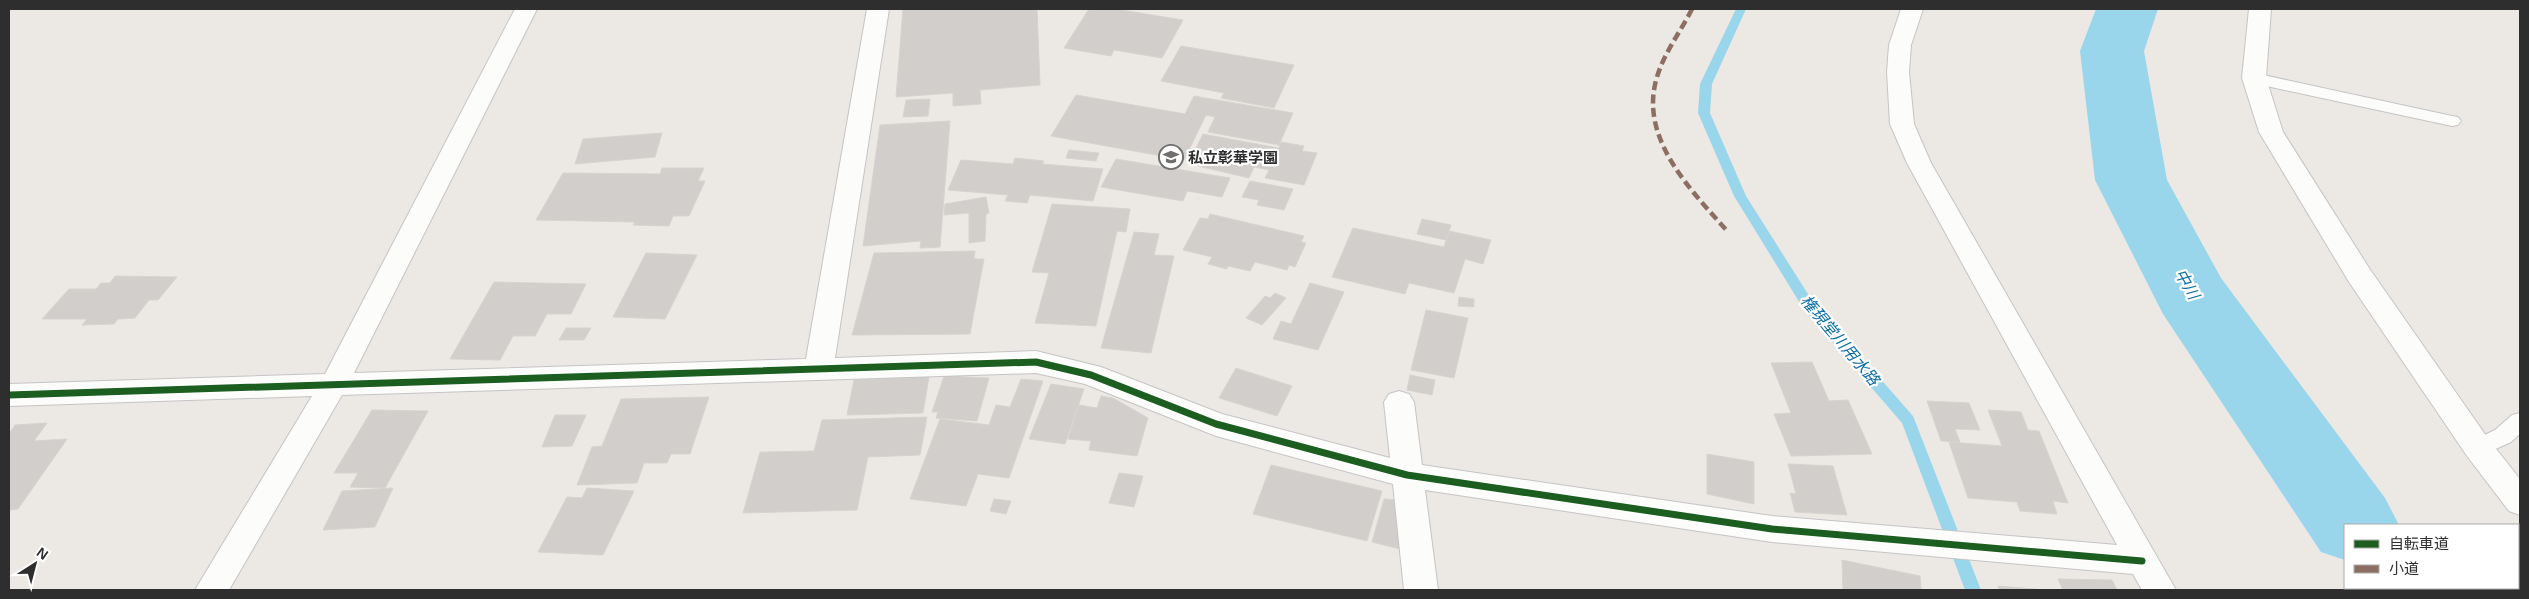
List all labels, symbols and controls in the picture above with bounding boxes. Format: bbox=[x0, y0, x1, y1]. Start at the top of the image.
school or university icon: 私立彰華学園 bbox=[1158, 144, 1184, 170]
place label: 私立彰華学園 bbox=[1188, 149, 1278, 166]
water label: 中川 bbox=[2172, 266, 2203, 304]
water label: 権現堂川用水路 bbox=[1797, 292, 1884, 390]
legend bbox=[2344, 524, 2519, 589]
text: 自転車道 bbox=[2389, 535, 2449, 552]
north arrow bbox=[10, 539, 60, 589]
text: N bbox=[34, 544, 51, 563]
text: 小道 bbox=[2389, 560, 2419, 577]

